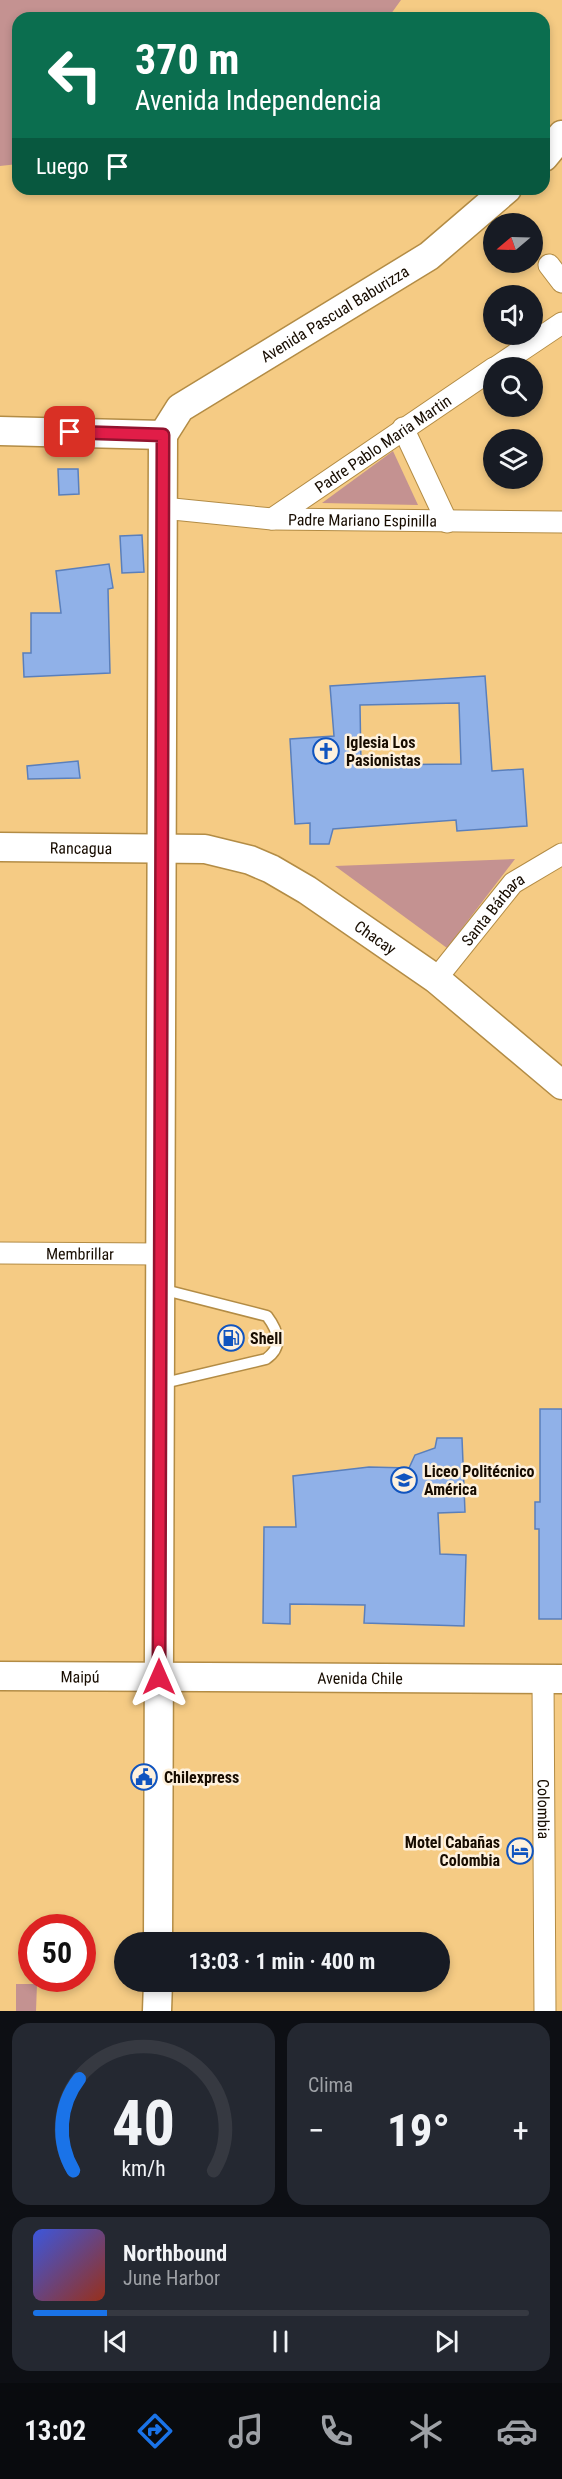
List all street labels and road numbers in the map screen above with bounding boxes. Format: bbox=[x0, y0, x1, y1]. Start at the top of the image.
street label: Avenida Pascual Baburizza bbox=[257, 261, 412, 366]
street label: Padre Pablo Maria Martin bbox=[311, 391, 455, 497]
street label: Padre Mariano Espinilla bbox=[288, 510, 437, 530]
street label: Rancagua bbox=[50, 838, 112, 858]
street label: Santa Bárbara bbox=[457, 869, 528, 949]
street label: Chacay bbox=[351, 916, 400, 958]
street label: Membrillar bbox=[46, 1244, 114, 1263]
street label: Maipú bbox=[60, 1667, 100, 1686]
street label: Avenida Chile bbox=[317, 1668, 403, 1688]
street label: Colombia bbox=[534, 1779, 553, 1839]

